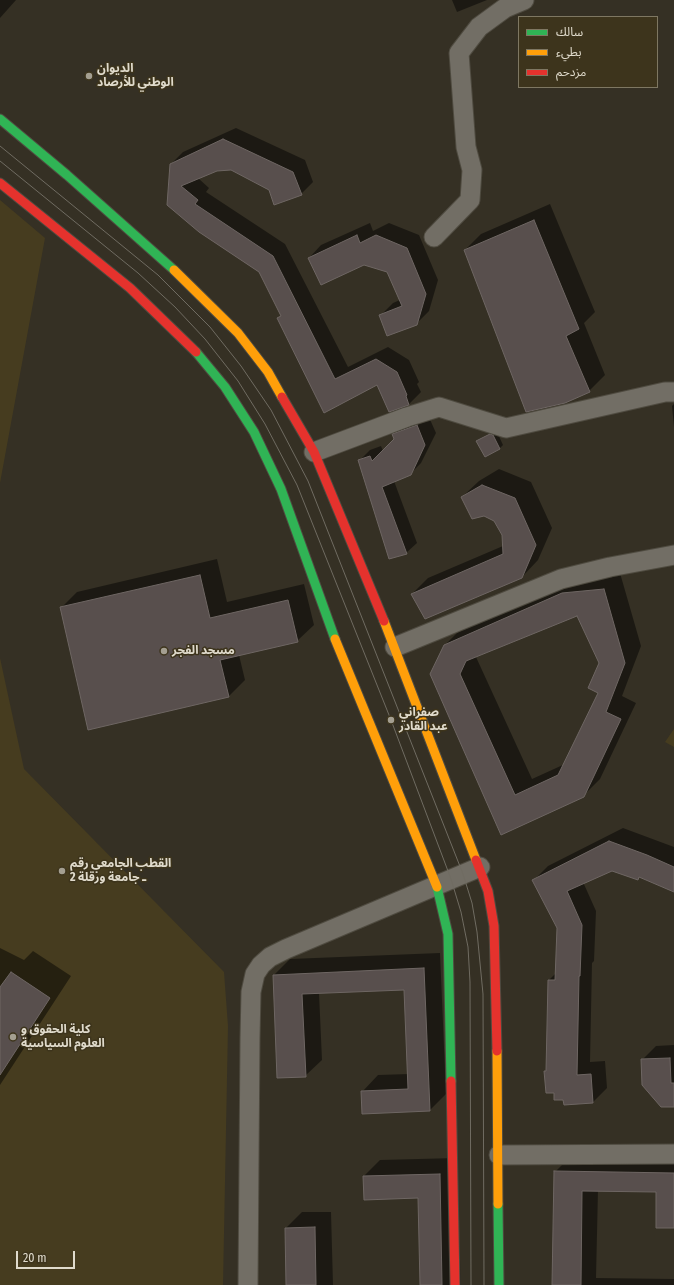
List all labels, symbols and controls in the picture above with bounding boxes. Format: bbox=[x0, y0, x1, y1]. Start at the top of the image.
legend bbox=[518, 16, 658, 88]
text: سالك bbox=[556, 25, 583, 39]
text: بطيء bbox=[556, 45, 582, 59]
place label: الديوان الوطني للأرصاد bbox=[97, 62, 174, 90]
text: مزدحم bbox=[556, 65, 586, 79]
marker: الديوان الوطني للأرصاد bbox=[84, 71, 94, 81]
place label: مسجد الفجر bbox=[172, 644, 235, 658]
marker: مسجد الفجر bbox=[159, 646, 169, 656]
place label: صفراني عبد القادر bbox=[399, 706, 448, 734]
marker: صفراني عبد القادر bbox=[386, 715, 396, 725]
place label: القطب الجامعي رقم 2 ـ جامعة ورقلة bbox=[70, 857, 171, 885]
marker: القطب الجامعي رقم 2 ـ جامعة ورقلة bbox=[57, 866, 67, 876]
place label: كلية الحقوق و العلوم السياسية bbox=[21, 1023, 105, 1051]
marker: كلية الحقوق و العلوم السياسية bbox=[8, 1032, 18, 1042]
scale bar bbox=[18, 1243, 77, 1269]
text: 20 m bbox=[23, 1251, 47, 1265]

